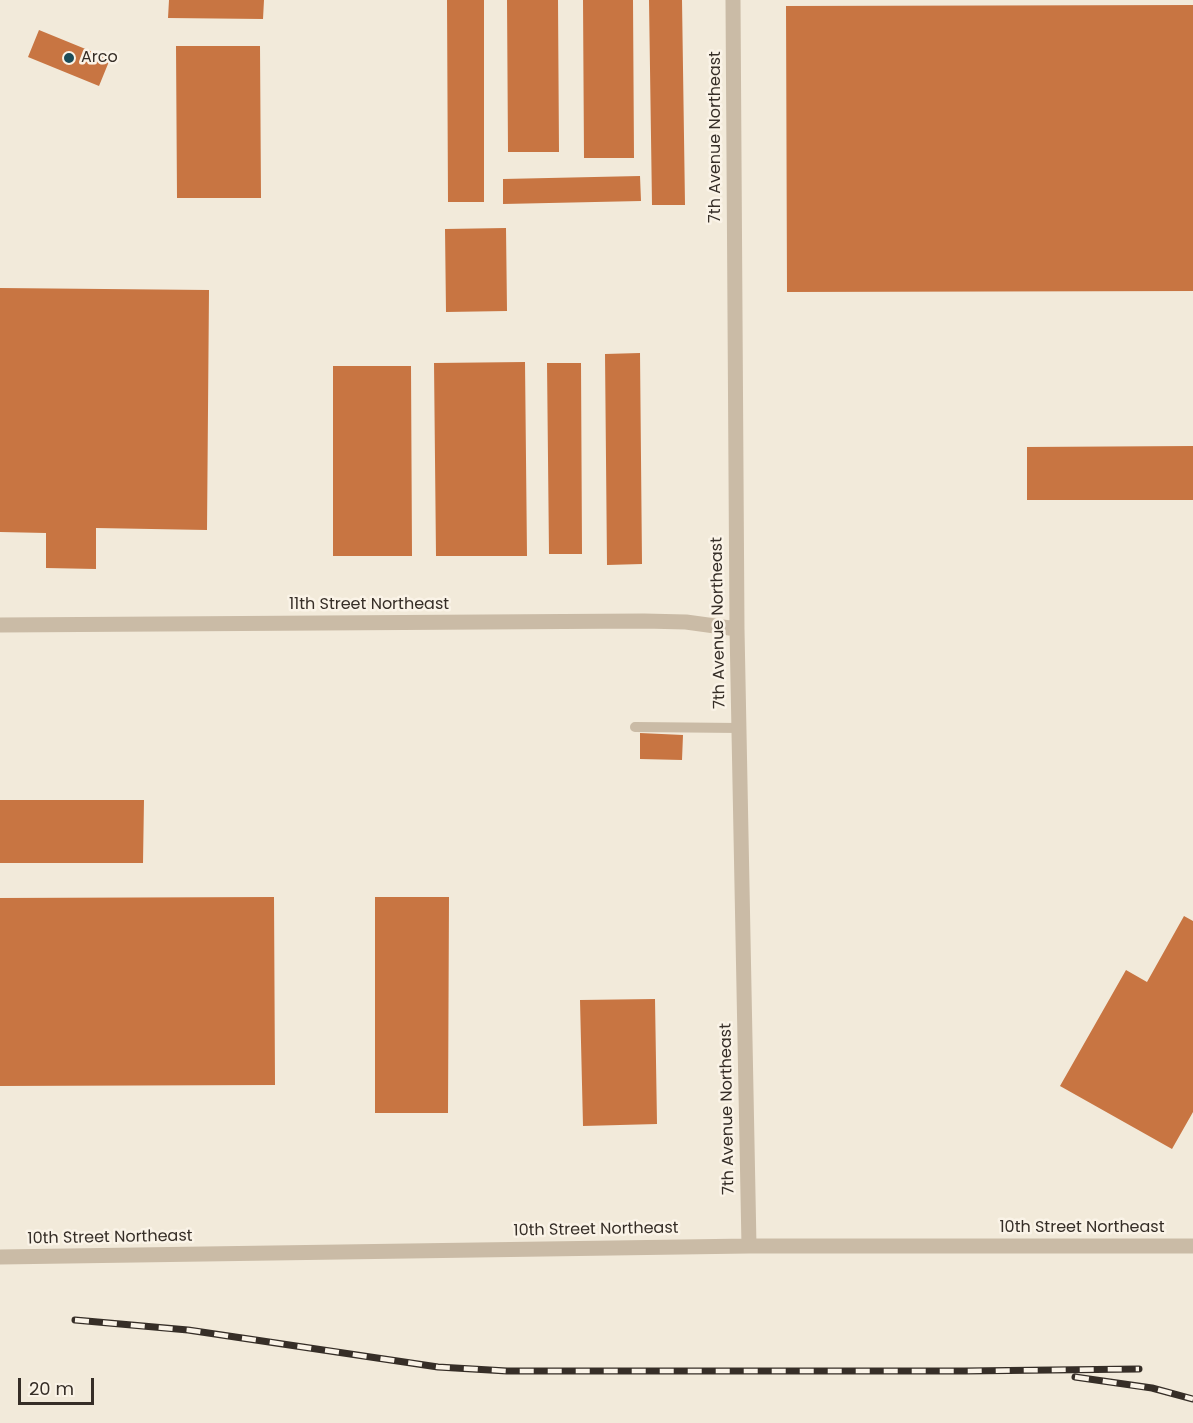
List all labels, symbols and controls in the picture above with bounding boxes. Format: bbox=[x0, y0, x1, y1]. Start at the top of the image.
place label: Arco bbox=[81, 48, 118, 68]
marker: Arco bbox=[62, 51, 76, 65]
street label: 7th Avenue Northeast bbox=[706, 51, 726, 223]
street label: 7th Avenue Northeast bbox=[708, 537, 730, 709]
street label: 11th Street Northeast bbox=[289, 595, 449, 615]
street label: 7th Avenue Northeast bbox=[717, 1023, 739, 1195]
street label: 10th Street Northeast bbox=[999, 1218, 1165, 1238]
street label: 10th Street Northeast bbox=[513, 1219, 679, 1241]
street label: 10th Street Northeast bbox=[27, 1227, 193, 1249]
scale bar bbox=[21, 1366, 98, 1404]
text: 20 m bbox=[29, 1376, 74, 1401]

